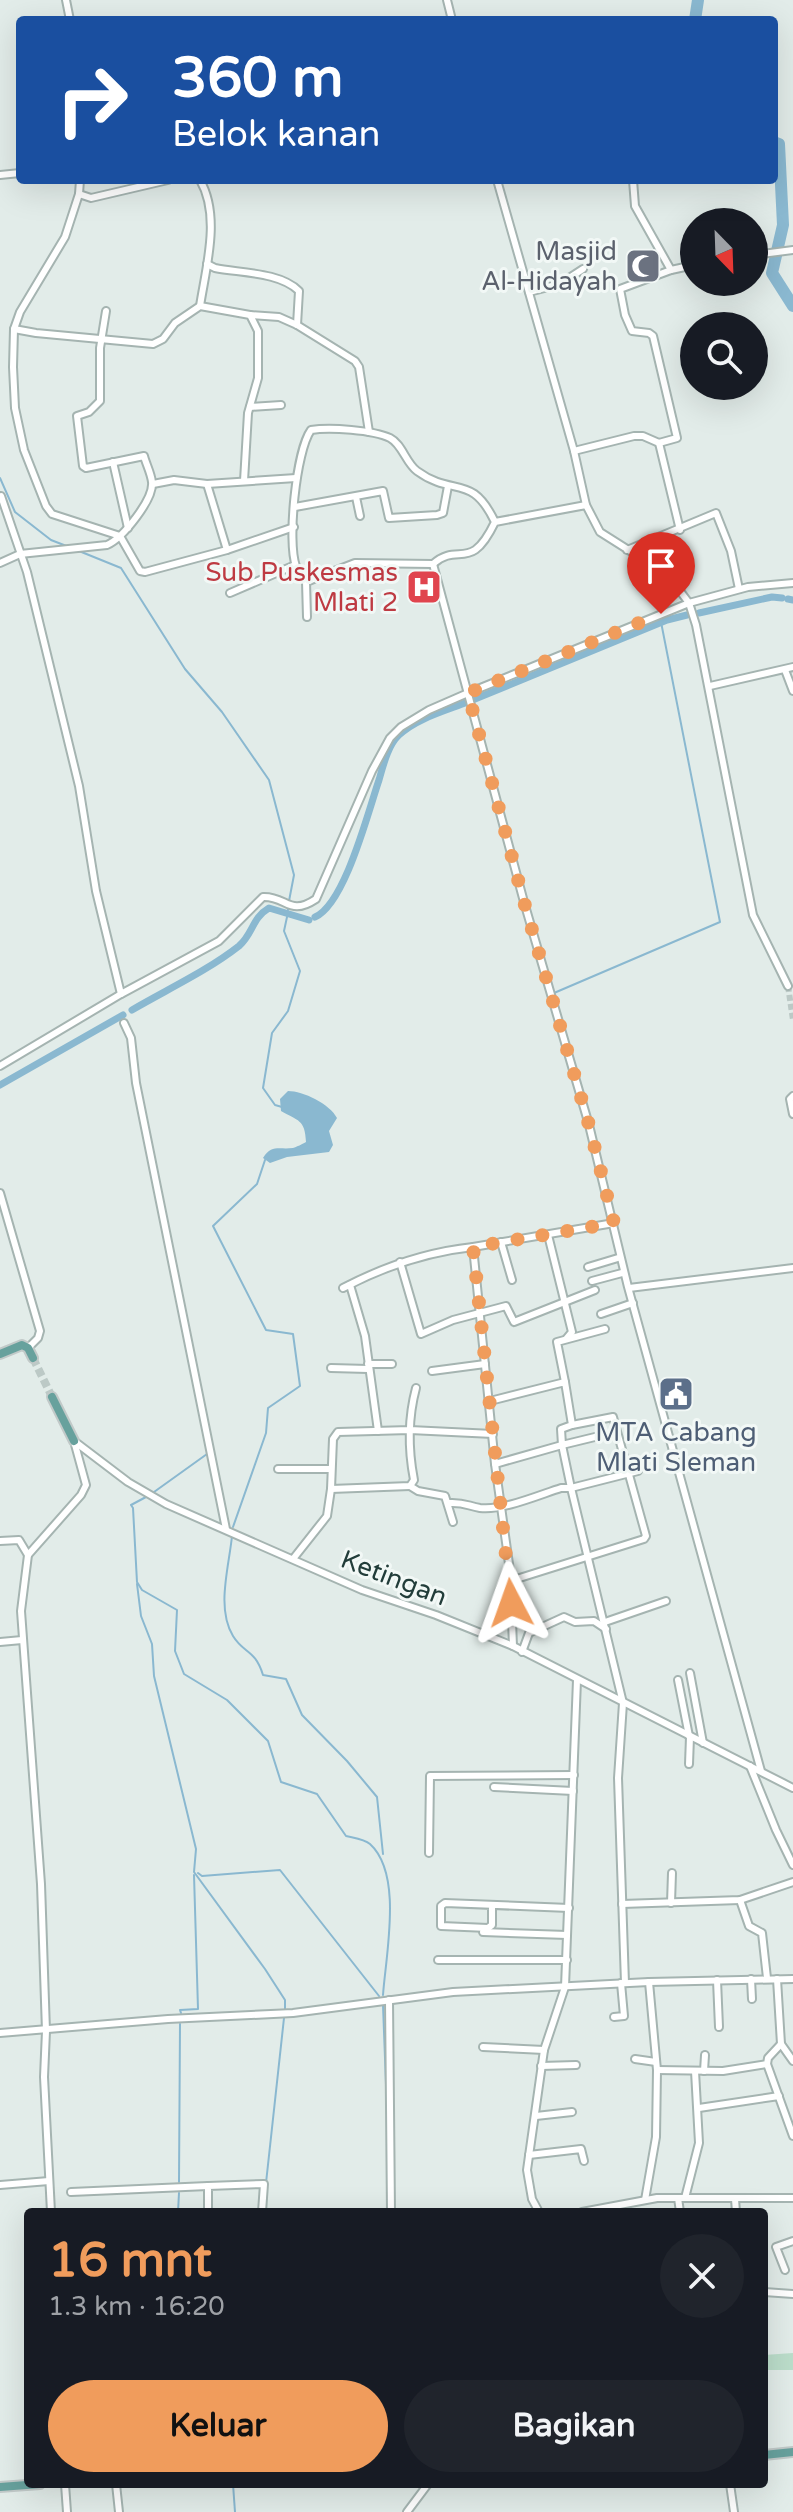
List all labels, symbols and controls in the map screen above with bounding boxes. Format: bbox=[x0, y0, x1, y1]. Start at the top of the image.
text: 360 m bbox=[172, 45, 343, 112]
icon: right bbox=[40, 48, 144, 152]
text: Belok kanan bbox=[172, 113, 381, 156]
north arrow bbox=[680, 208, 768, 296]
map controls bbox=[680, 208, 768, 400]
place label: Masjid Al-Hidayah bbox=[481, 236, 617, 297]
mosque icon: Masjid Al-Hidayah bbox=[624, 247, 662, 285]
button: search bbox=[680, 312, 768, 400]
pin bbox=[627, 532, 695, 614]
icon: arrive bbox=[639, 544, 683, 588]
place label: Sub Puskesmas Mlati 2 bbox=[206, 557, 398, 618]
hospital icon: Sub Puskesmas Mlati 2 bbox=[405, 568, 443, 606]
public building icon: MTA Cabang Mlati Sleman bbox=[657, 1375, 695, 1413]
place label: MTA Cabang Mlati Sleman bbox=[595, 1417, 757, 1478]
street label: Ketingan bbox=[337, 1544, 451, 1612]
position arrow bbox=[469, 1561, 553, 1645]
text: 16 mnt bbox=[48, 2232, 212, 2290]
button: close bbox=[660, 2234, 744, 2318]
text: 1.3 km · 16:20 bbox=[48, 2291, 225, 2322]
button: Keluar bbox=[48, 2380, 388, 2472]
button: Bagikan bbox=[404, 2380, 744, 2472]

